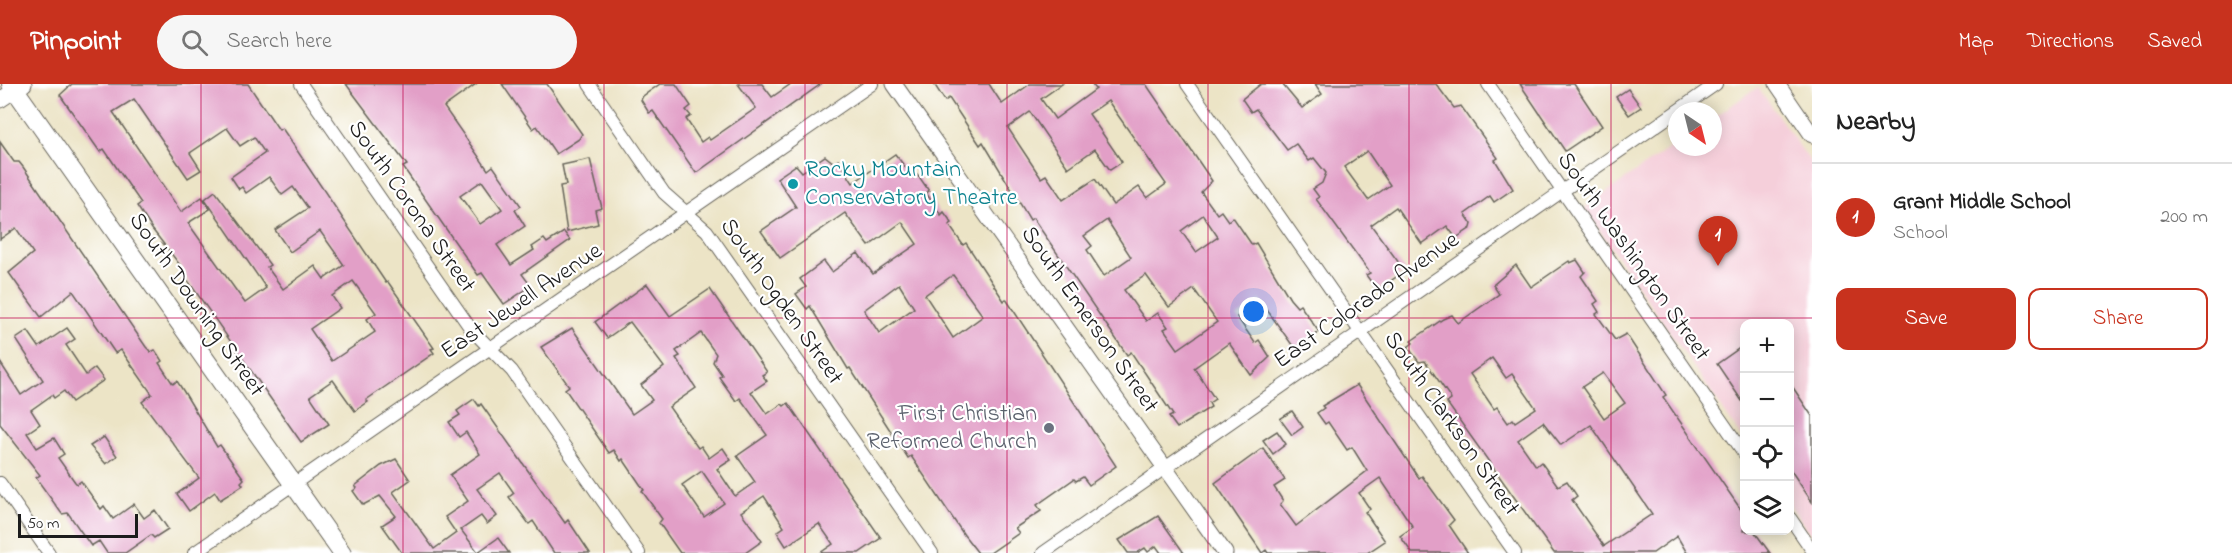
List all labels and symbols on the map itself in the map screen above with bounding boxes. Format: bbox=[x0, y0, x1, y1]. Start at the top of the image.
north arrow bbox=[1668, 102, 1722, 156]
street label: South Corona Street bbox=[338, 113, 484, 301]
street label: South Washington Street bbox=[1548, 145, 1718, 369]
place label: Rocky Mountain Conservatory Theatre bbox=[805, 153, 1018, 217]
marker: Rocky Mountain Conservatory Theatre bbox=[786, 177, 800, 191]
street label: South Downing Street bbox=[119, 206, 273, 404]
street label: South Ogden Street bbox=[710, 212, 852, 392]
pin: 1 bbox=[1698, 216, 1738, 266]
street label: South Emerson Street bbox=[1011, 219, 1167, 421]
street label: East Colorado Avenue bbox=[1267, 224, 1467, 378]
street label: East Jewell Avenue bbox=[434, 235, 610, 369]
your location bbox=[1239, 297, 1268, 326]
street label: South Clarkson Street bbox=[1374, 325, 1528, 523]
place label: First Christian Reformed Church bbox=[867, 397, 1037, 460]
marker: First Christian Reformed Church bbox=[1042, 421, 1056, 435]
scale bar bbox=[18, 511, 138, 538]

